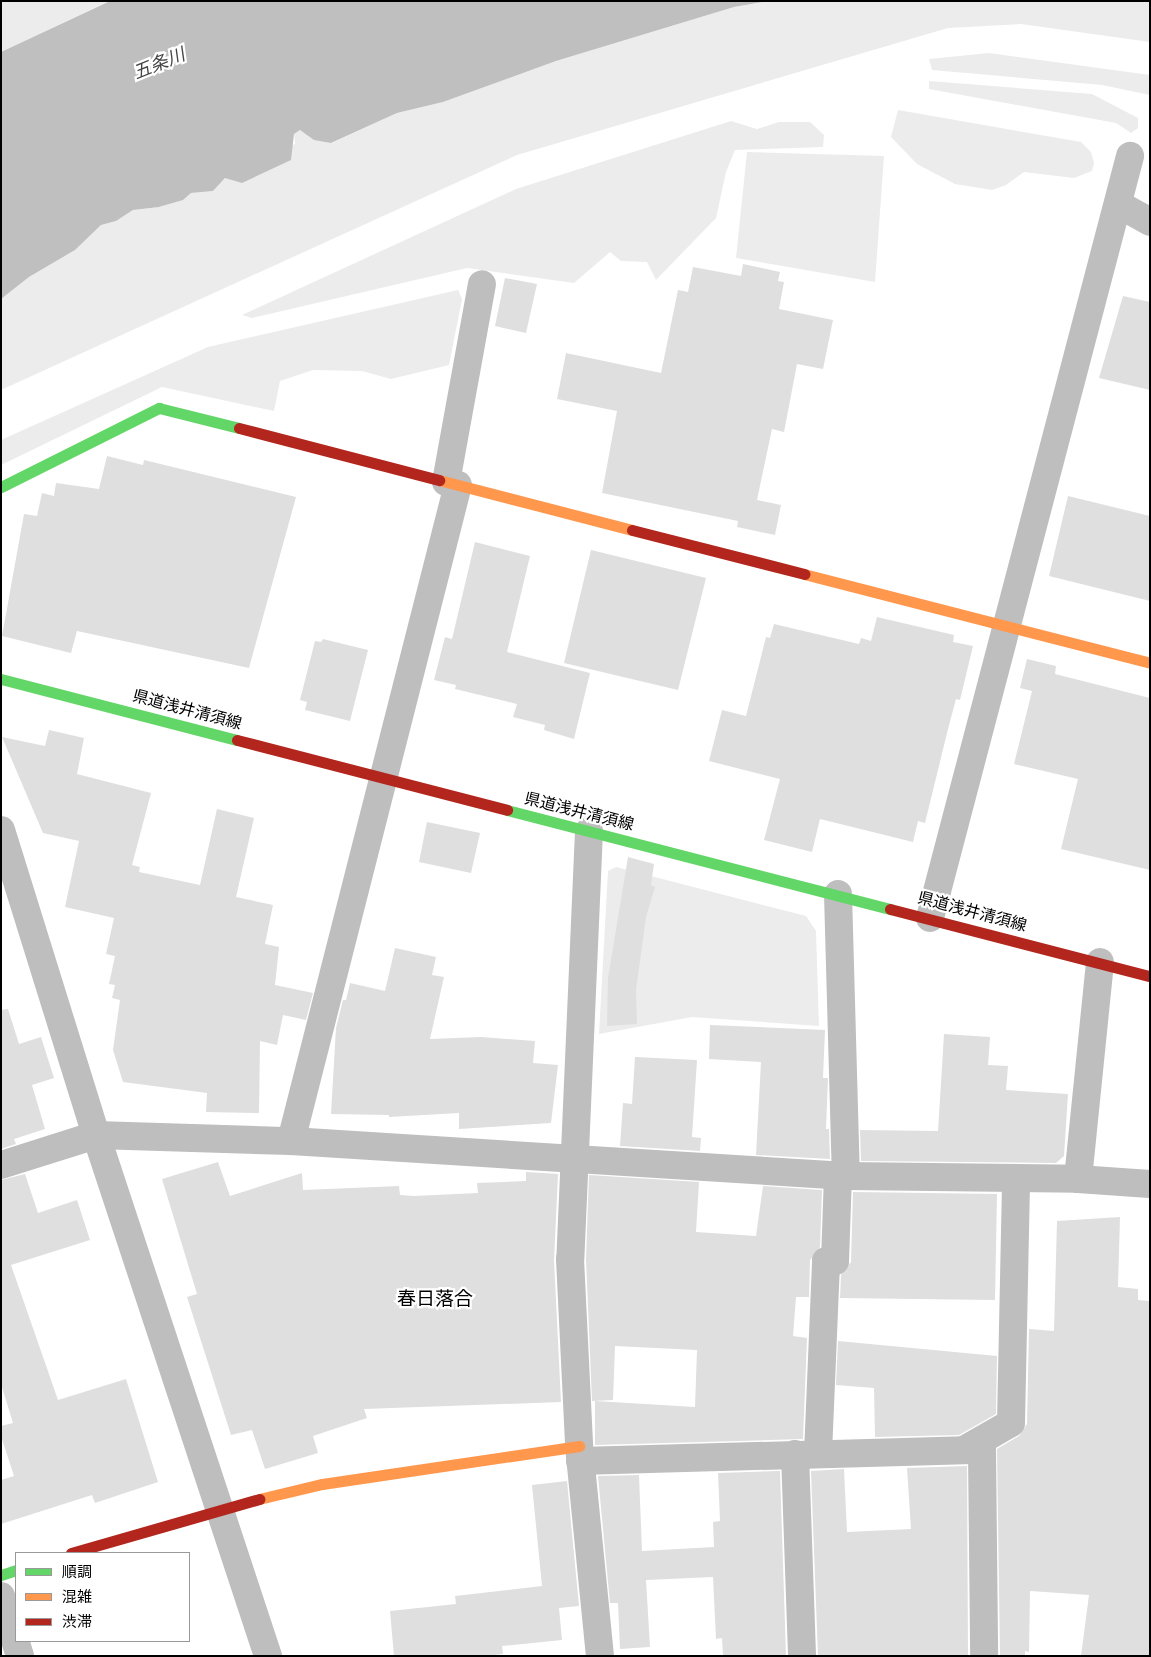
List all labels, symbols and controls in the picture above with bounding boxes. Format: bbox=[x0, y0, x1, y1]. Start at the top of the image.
water label: 五条川 bbox=[130, 44, 188, 84]
street label: 県道浅井清須線 bbox=[130, 686, 244, 734]
street label: 県道浅井清須線 bbox=[522, 789, 636, 835]
street label: 県道浅井清須線 bbox=[915, 888, 1029, 936]
district label: 春日落合 bbox=[397, 1288, 473, 1310]
legend bbox=[15, 1552, 190, 1642]
text: 順調 bbox=[62, 1561, 92, 1582]
text: 混雑 bbox=[62, 1586, 92, 1607]
text: 渋滞 bbox=[62, 1611, 92, 1632]

